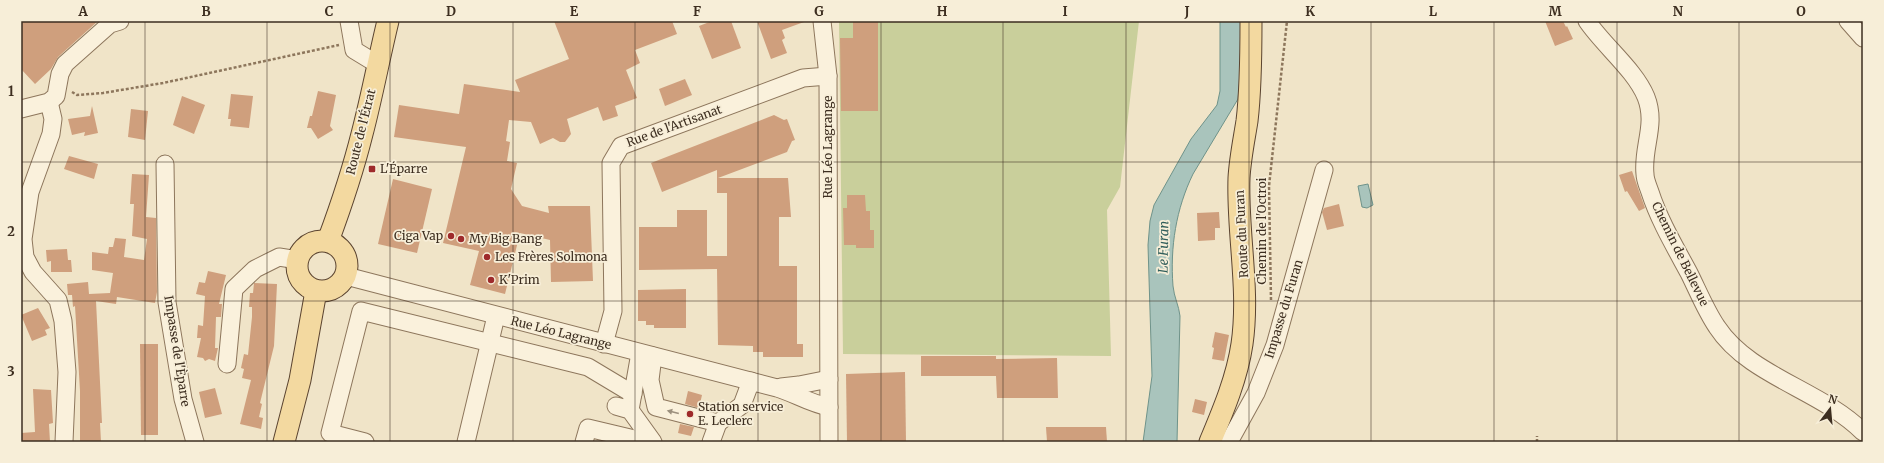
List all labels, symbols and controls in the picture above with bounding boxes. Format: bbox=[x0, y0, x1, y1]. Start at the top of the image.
text: A bbox=[77, 3, 88, 20]
text: B bbox=[201, 3, 211, 20]
text: C bbox=[325, 3, 334, 20]
text: D bbox=[446, 3, 456, 20]
text: E bbox=[570, 3, 579, 20]
text: F bbox=[693, 3, 701, 20]
text: G bbox=[814, 3, 824, 20]
text: H bbox=[937, 3, 948, 20]
text: I bbox=[1062, 3, 1068, 20]
text: J bbox=[1183, 3, 1190, 20]
text: K bbox=[1305, 3, 1315, 20]
text: L bbox=[1429, 3, 1438, 20]
text: M bbox=[1548, 3, 1562, 20]
text: N bbox=[1673, 3, 1684, 20]
text: O bbox=[1796, 3, 1806, 20]
text: 1 bbox=[8, 83, 14, 100]
street label: Route de l'Étrat bbox=[343, 87, 379, 176]
street label: Rue Léo Lagrange bbox=[820, 95, 835, 199]
street label: Rue de l'Artisanat bbox=[624, 101, 724, 150]
place label: L'Éparre bbox=[380, 161, 427, 176]
marker: L'Éparre bbox=[367, 164, 377, 174]
street label: Chemin de l'Octroi bbox=[1254, 177, 1269, 284]
street label: Route du Furan bbox=[1232, 190, 1251, 278]
street label: Chemin de Bellevue bbox=[1649, 199, 1712, 308]
water label: Le Furan bbox=[1155, 221, 1172, 273]
text: 2 bbox=[7, 223, 15, 240]
place label: Ciga Vap bbox=[394, 228, 443, 243]
marker: Ciga Vap bbox=[446, 231, 456, 241]
place label: My Big Bang bbox=[469, 231, 543, 246]
marker: My Big Bang bbox=[456, 234, 466, 244]
place label: Les Frères Solmona bbox=[495, 249, 608, 264]
marker: Les Frères Solmona bbox=[482, 252, 492, 262]
street label: Impasse du Furan bbox=[1261, 258, 1306, 360]
place label: K'Prim bbox=[499, 272, 540, 287]
marker: K'Prim bbox=[486, 275, 496, 285]
street label: Impasse de l'Èparre bbox=[161, 294, 194, 408]
street label: Rue Léo Lagrange bbox=[509, 313, 613, 352]
text: 3 bbox=[7, 363, 15, 380]
north arrow bbox=[1810, 389, 1850, 429]
text: N bbox=[1827, 391, 1839, 407]
place label: Station service E. Leclerc bbox=[698, 399, 783, 428]
one-way arrow bbox=[667, 408, 679, 414]
marker: Station service E. Leclerc bbox=[685, 409, 695, 419]

